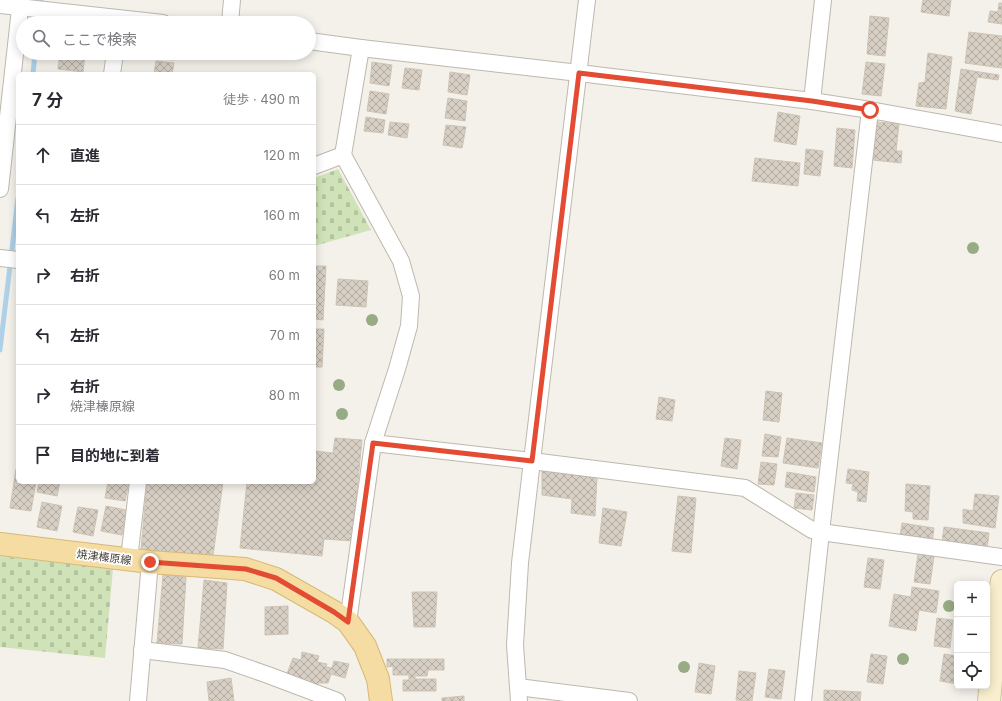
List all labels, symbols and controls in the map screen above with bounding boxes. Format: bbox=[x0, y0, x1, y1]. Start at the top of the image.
search box bbox=[16, 16, 316, 60]
icon: search bbox=[30, 27, 52, 49]
text: ここで検索 bbox=[62, 30, 137, 49]
text: 7 分 bbox=[32, 90, 63, 110]
text: 徒歩 · 490 m bbox=[223, 91, 300, 107]
route start bbox=[861, 101, 879, 119]
icon: ahead bbox=[32, 144, 54, 166]
text: 直進 bbox=[70, 146, 100, 165]
text: 120 m bbox=[264, 147, 300, 163]
icon: left bbox=[32, 204, 54, 226]
text: 左折 bbox=[70, 206, 100, 225]
text: 160 m bbox=[263, 207, 300, 223]
icon: right bbox=[32, 264, 54, 286]
text: 右折 bbox=[70, 266, 100, 285]
text: 60 m bbox=[269, 267, 300, 283]
icon: left bbox=[32, 324, 54, 346]
text: 左折 bbox=[70, 326, 100, 345]
text: 70 m bbox=[270, 327, 300, 343]
text: 右折 bbox=[70, 377, 100, 396]
icon: right bbox=[32, 384, 54, 406]
text: 80 m bbox=[269, 387, 300, 403]
text: 焼津榛原線 bbox=[70, 398, 135, 414]
icon: arrive bbox=[32, 444, 54, 466]
text: 目的地に到着 bbox=[70, 446, 160, 465]
street label: 焼津榛原線 bbox=[76, 547, 132, 567]
route end bbox=[141, 553, 159, 571]
map controls bbox=[954, 581, 990, 689]
button: + bbox=[954, 581, 990, 617]
button: − bbox=[954, 617, 990, 653]
button: locate bbox=[954, 653, 990, 689]

